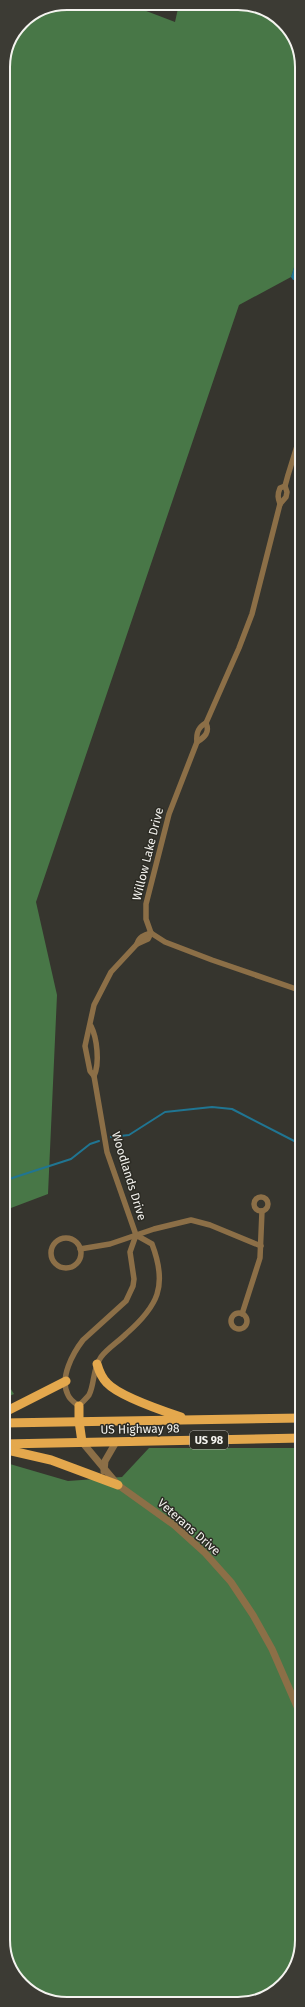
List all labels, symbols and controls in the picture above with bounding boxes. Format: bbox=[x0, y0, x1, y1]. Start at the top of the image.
street label: Willow Lake Drive bbox=[130, 806, 166, 902]
street label: Woodlands Drive bbox=[109, 1130, 149, 1222]
street label: US Highway 98 bbox=[100, 1421, 180, 1437]
road number: US 98 bbox=[190, 1431, 228, 1449]
street label: Veterans Drive bbox=[155, 1496, 223, 1558]

